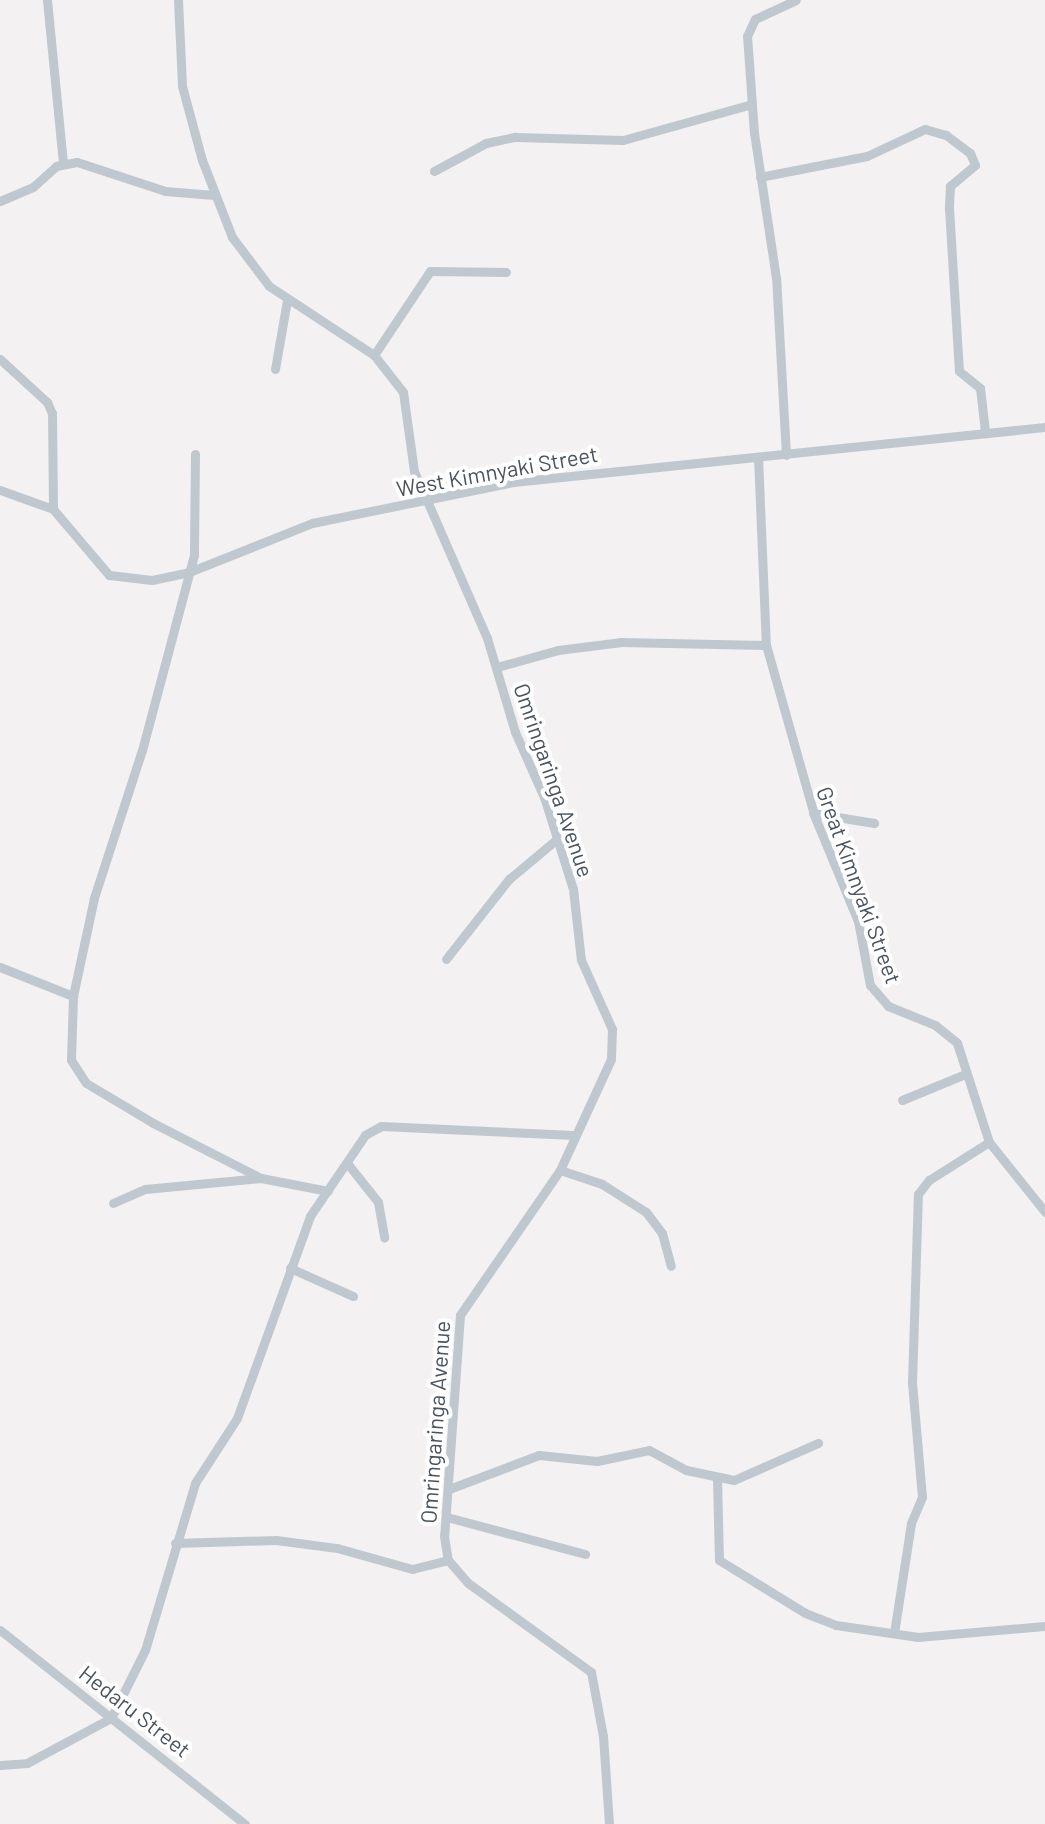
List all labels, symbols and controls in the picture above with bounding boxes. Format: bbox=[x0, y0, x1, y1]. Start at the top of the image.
street label: West Kimnyaki Street bbox=[394, 440, 600, 502]
street label: Omringaringa Avenue bbox=[508, 680, 600, 880]
street label: Great Kimnyaki Street bbox=[811, 783, 907, 987]
street label: Omringaringa Avenue bbox=[415, 1320, 455, 1524]
street label: Hedaru Street bbox=[74, 1659, 196, 1763]

